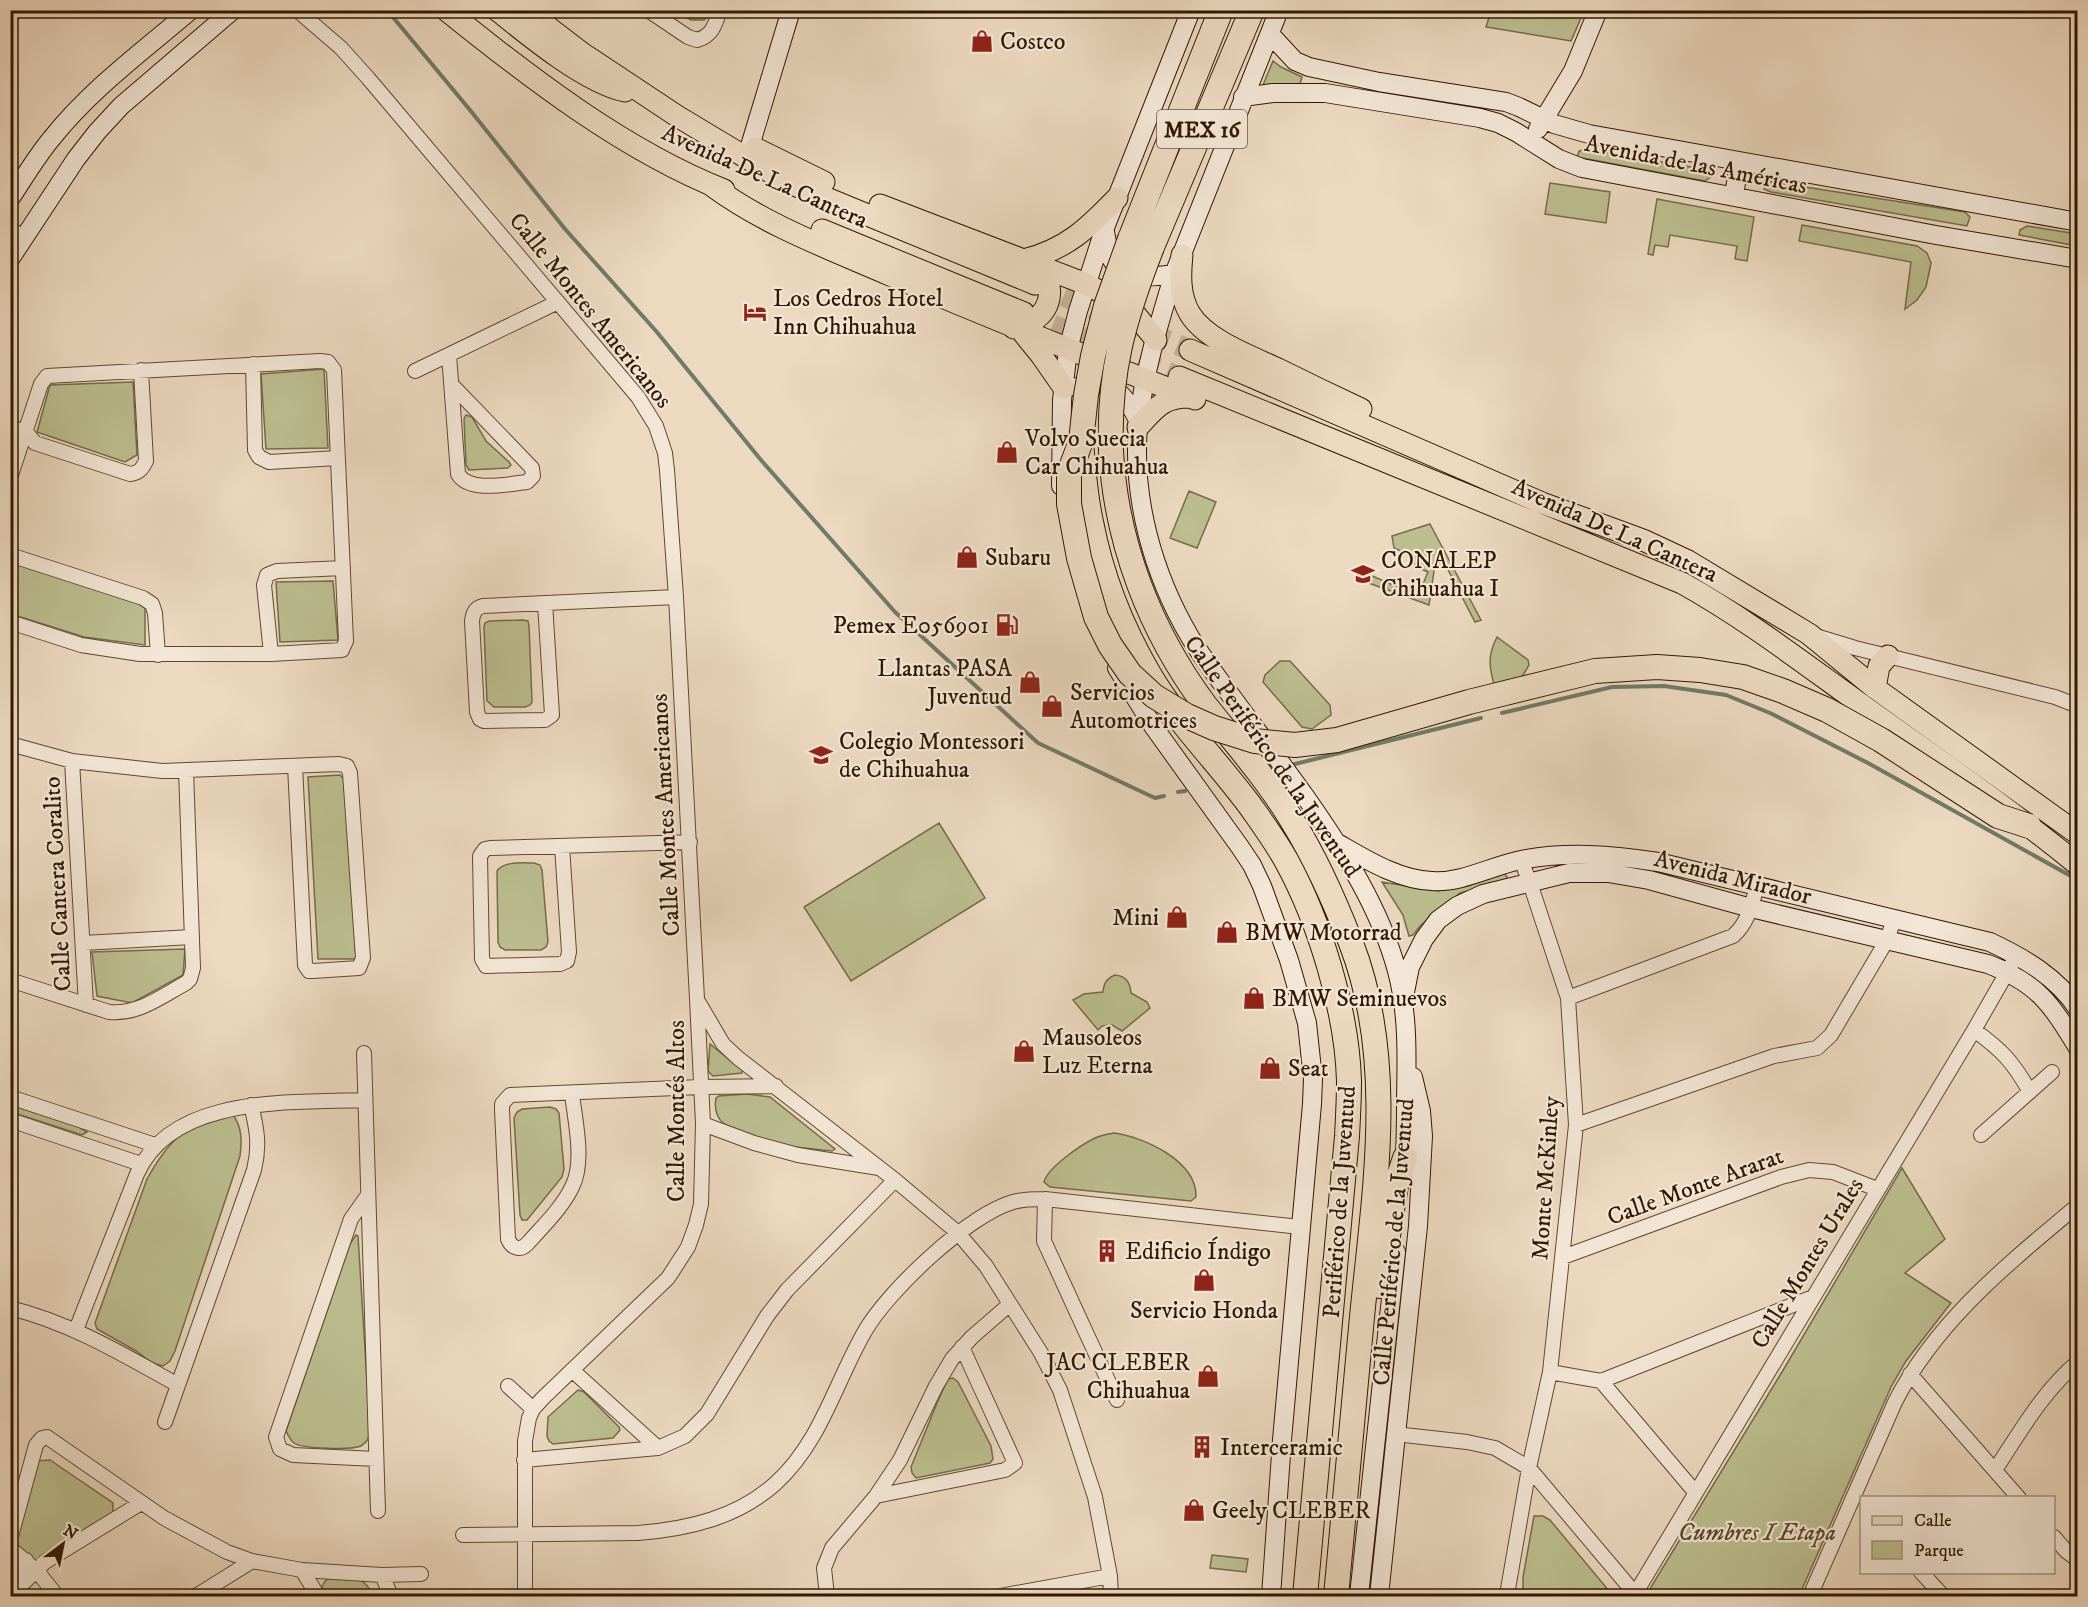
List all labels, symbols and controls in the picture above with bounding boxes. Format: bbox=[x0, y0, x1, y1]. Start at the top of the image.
place label: Costco bbox=[1000, 27, 1065, 57]
shop icon: Costco bbox=[969, 28, 995, 54]
road number: MEX 16 bbox=[1157, 110, 1247, 148]
street label: Avenida De La Cantera bbox=[657, 118, 873, 236]
street label: Avenida de las Américas bbox=[1582, 129, 1809, 201]
street label: Calle Montes Americanos bbox=[502, 207, 678, 414]
place label: Los Cedros Hotel Inn Chihuahua bbox=[773, 284, 944, 342]
hotel icon: Los Cedros Hotel Inn Chihuahua bbox=[742, 299, 768, 325]
place label: Volvo Suecia Car Chihuahua bbox=[1024, 424, 1169, 482]
shop icon: Volvo Suecia Car Chihuahua bbox=[994, 439, 1020, 465]
street label: Avenida De La Cantera bbox=[1507, 472, 1723, 590]
place label: Subaru bbox=[985, 543, 1051, 573]
shop icon: Subaru bbox=[954, 544, 980, 570]
place label: CONALEP Chihuahua I bbox=[1381, 546, 1499, 604]
school or university icon: CONALEP Chihuahua I bbox=[1350, 561, 1376, 587]
place label: Pemex E056901 bbox=[833, 611, 989, 641]
fuel station icon: Pemex E056901 bbox=[994, 612, 1020, 638]
street label: Calle Periférico de la Juventud bbox=[1177, 630, 1367, 883]
place label: Llantas PASA Juventud bbox=[877, 654, 1013, 712]
shop icon: Llantas PASA Juventud bbox=[1017, 669, 1043, 695]
place label: Servicios Automotrices bbox=[1070, 678, 1197, 736]
street label: Calle Montes Americanos bbox=[645, 693, 687, 937]
shop icon: Servicios Automotrices bbox=[1039, 693, 1065, 719]
place label: Colegio Montessori de Chihuahua bbox=[839, 727, 1024, 785]
school or university icon: Colegio Montessori de Chihuahua bbox=[808, 742, 834, 768]
street label: Calle Cantera Coralito bbox=[37, 776, 79, 992]
street label: Avenida Mirador bbox=[1651, 844, 1815, 912]
place label: Mini bbox=[1112, 903, 1159, 933]
shop icon: Mini bbox=[1164, 904, 1190, 930]
place label: BMW Motorrad bbox=[1245, 918, 1402, 948]
shop icon: BMW Motorrad bbox=[1214, 919, 1240, 945]
place label: BMW Seminuevos bbox=[1272, 984, 1447, 1014]
shop icon: BMW Seminuevos bbox=[1241, 985, 1267, 1011]
street label: Calle Montés Altos bbox=[662, 1020, 692, 1202]
place label: Mausoleos Luz Eterna bbox=[1042, 1023, 1154, 1081]
shop icon: Mausoleos Luz Eterna bbox=[1011, 1038, 1037, 1064]
place label: Seat bbox=[1288, 1054, 1329, 1084]
shop icon: Seat bbox=[1257, 1055, 1283, 1081]
street label: Periférico de la Juventud bbox=[1317, 1085, 1363, 1319]
street label: Monte McKinley bbox=[1525, 1094, 1567, 1261]
street label: Calle Periférico de la Juventud bbox=[1366, 1097, 1422, 1387]
street label: Calle Monte Ararat bbox=[1603, 1141, 1788, 1233]
street label: Calle Montes Urales bbox=[1745, 1173, 1871, 1354]
place label: Edificio Índigo bbox=[1125, 1236, 1271, 1267]
building icon: Edificio Índigo bbox=[1094, 1238, 1120, 1264]
shop icon: Servicio Honda bbox=[1191, 1267, 1217, 1293]
place label: Servicio Honda bbox=[1130, 1296, 1279, 1326]
place label: JAC CLEBER Chihuahua bbox=[1044, 1348, 1191, 1406]
shop icon: JAC CLEBER Chihuahua bbox=[1195, 1363, 1221, 1389]
place label: Interceramic bbox=[1220, 1433, 1343, 1463]
building icon: Interceramic bbox=[1189, 1434, 1215, 1460]
place label: Geely CLEBER bbox=[1212, 1496, 1371, 1526]
legend bbox=[1860, 1496, 2055, 1574]
shop icon: Geely CLEBER bbox=[1181, 1497, 1207, 1523]
text: Calle bbox=[1914, 1510, 1952, 1532]
north arrow bbox=[33, 1514, 93, 1574]
park label: Cumbres I Etapa bbox=[1678, 1518, 1836, 1548]
text: N bbox=[60, 1520, 81, 1544]
text: Parque bbox=[1914, 1540, 1964, 1562]

